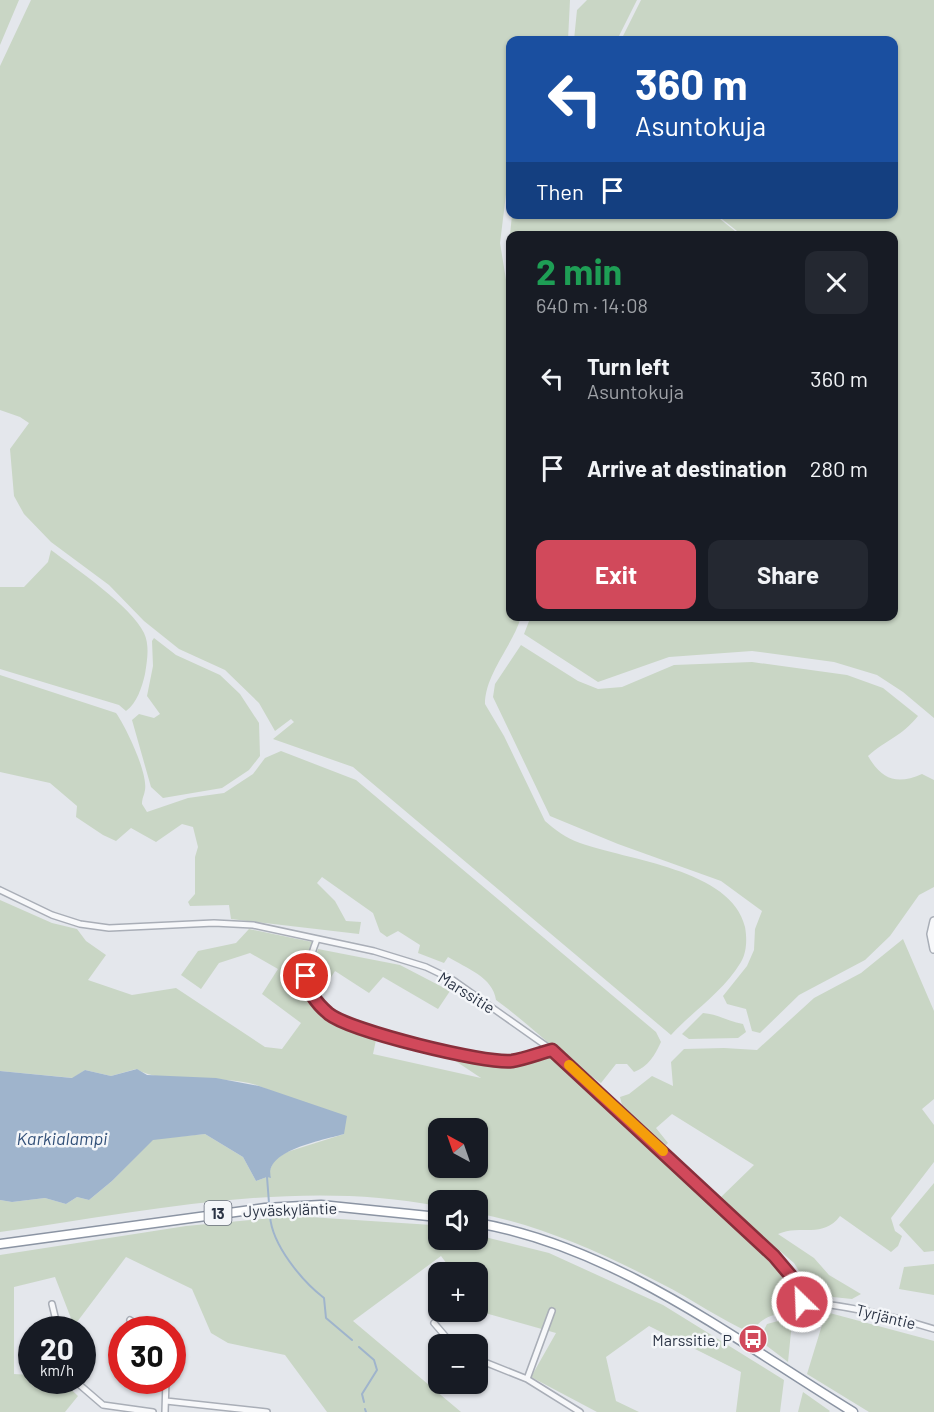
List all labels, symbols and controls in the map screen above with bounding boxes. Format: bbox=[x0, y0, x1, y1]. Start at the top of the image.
text: 360 m bbox=[635, 58, 748, 108]
icon: left bbox=[536, 60, 614, 138]
text: Asuntokuja bbox=[635, 109, 766, 141]
icon: arrive bbox=[596, 174, 629, 207]
text: Then bbox=[536, 178, 584, 204]
text: 2 min bbox=[536, 249, 622, 292]
button: close bbox=[805, 251, 868, 314]
text: 640 m · 14:08 bbox=[536, 293, 648, 317]
text: Turn left bbox=[587, 353, 670, 379]
icon: left bbox=[536, 362, 569, 395]
text: 360 m bbox=[810, 365, 868, 391]
text: Asuntokuja bbox=[587, 379, 684, 403]
icon: arrive bbox=[536, 452, 569, 485]
text: Arrive at destination bbox=[587, 455, 786, 481]
text: 280 m bbox=[810, 455, 868, 481]
button: Exit bbox=[536, 540, 696, 609]
button: Share bbox=[708, 540, 868, 609]
pin bbox=[280, 950, 331, 1001]
icon: arrive bbox=[289, 959, 322, 992]
street label: Marssitie bbox=[435, 967, 499, 1017]
north arrow bbox=[428, 1118, 488, 1178]
map controls bbox=[428, 1118, 488, 1394]
water label: Karkialampi bbox=[16, 1127, 108, 1149]
button: sound bbox=[428, 1190, 488, 1250]
street label: Jyväskyläntie bbox=[243, 1198, 337, 1220]
road number: 13 bbox=[204, 1201, 232, 1225]
button: + bbox=[428, 1262, 488, 1322]
position arrow bbox=[770, 1270, 834, 1334]
street label: Tyrjäntie bbox=[854, 1299, 918, 1333]
speed limit sign: 30 bbox=[108, 1316, 186, 1394]
bus stop icon: Marssitie, P bbox=[737, 1323, 769, 1355]
text: 20 bbox=[40, 1330, 74, 1366]
place label: Marssitie, P bbox=[652, 1330, 732, 1349]
button: − bbox=[428, 1334, 488, 1394]
text: km/h bbox=[40, 1361, 74, 1379]

